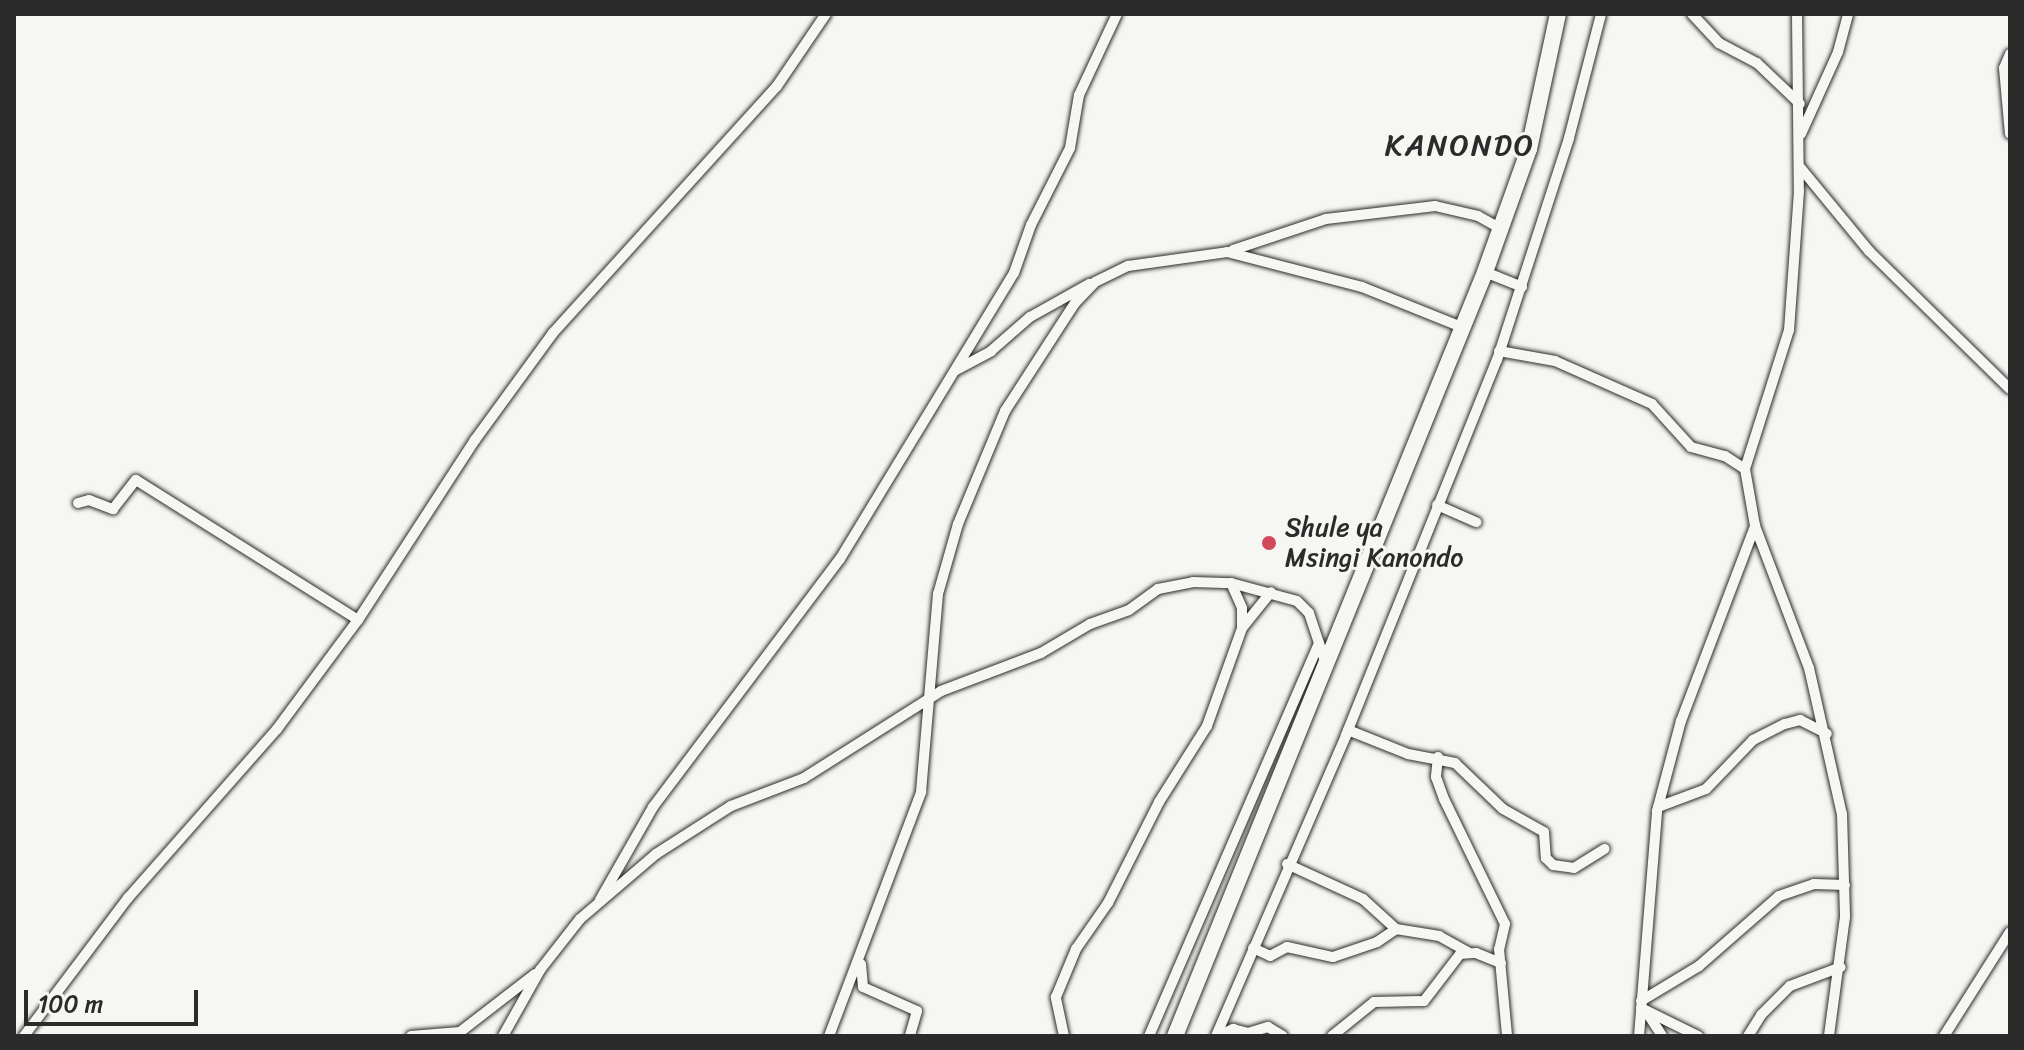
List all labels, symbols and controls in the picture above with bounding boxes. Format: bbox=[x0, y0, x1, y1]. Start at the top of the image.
district label: KANONDO bbox=[1385, 127, 1535, 163]
place label: Shule ya Msingi Kanondo bbox=[1285, 512, 1463, 574]
marker: Shule ya Msingi Kanondo bbox=[1260, 534, 1278, 552]
scale bar bbox=[28, 974, 202, 1024]
text: 100 m bbox=[38, 983, 103, 1025]

